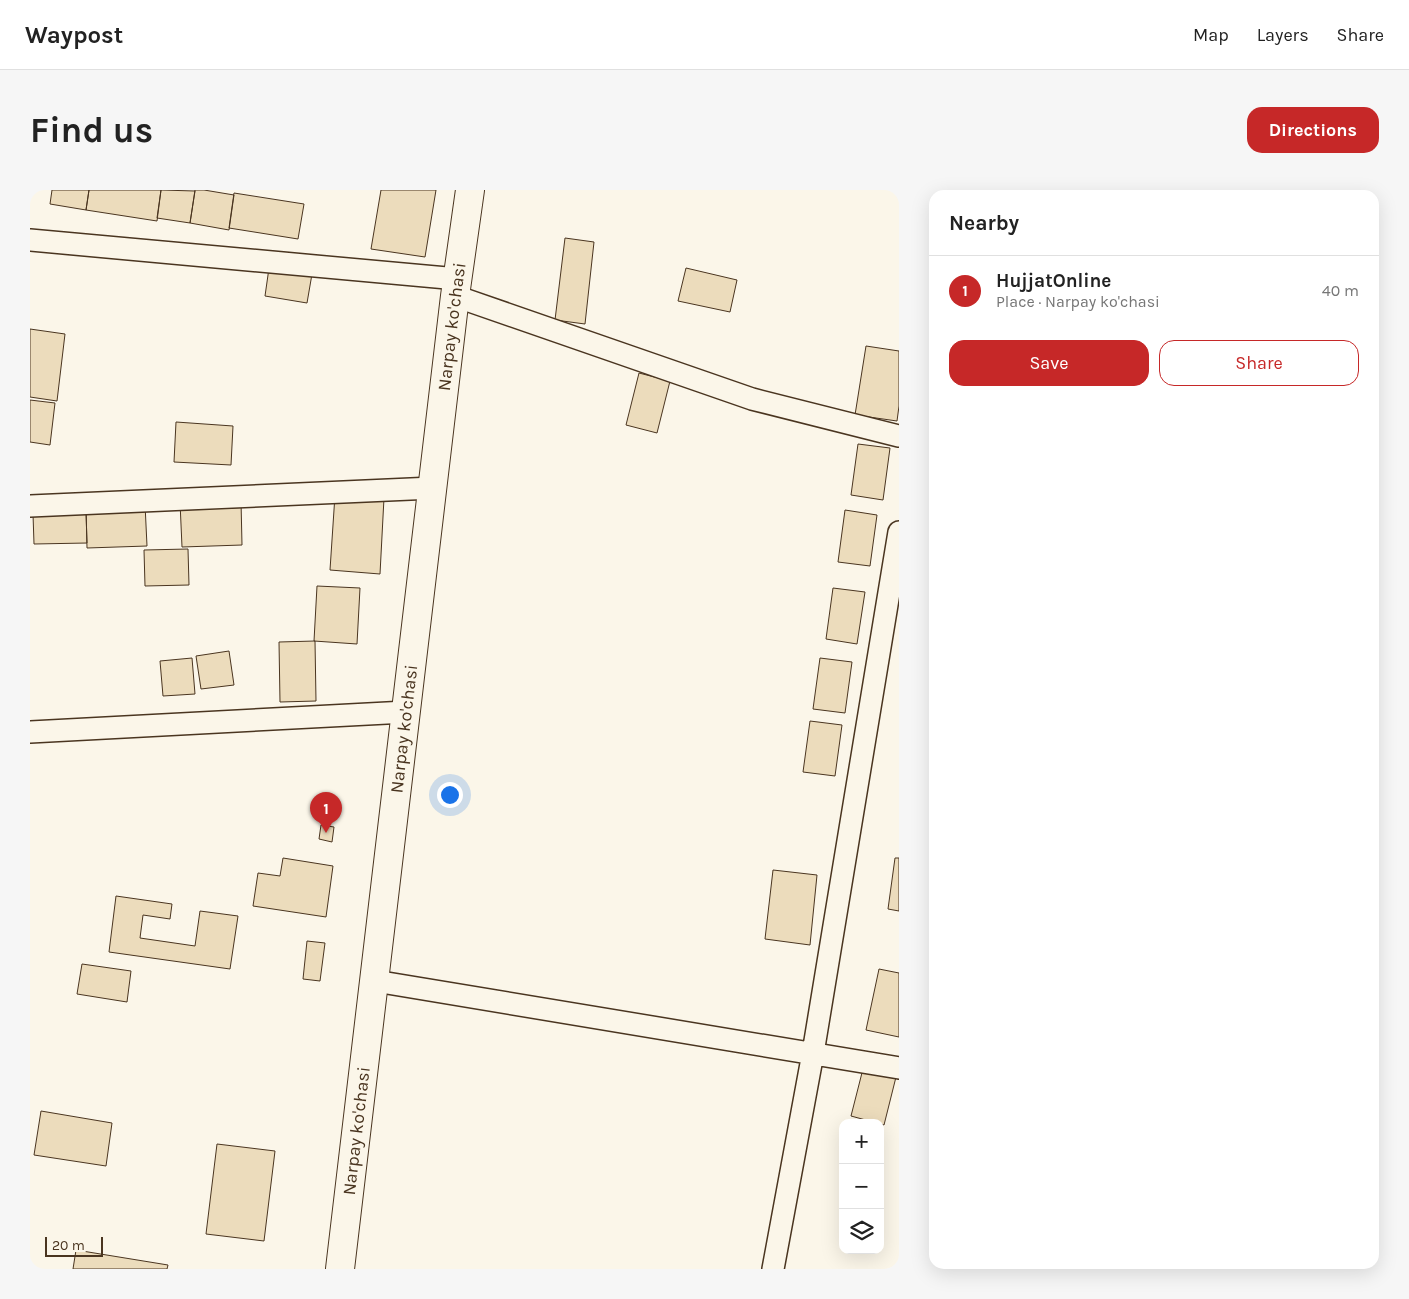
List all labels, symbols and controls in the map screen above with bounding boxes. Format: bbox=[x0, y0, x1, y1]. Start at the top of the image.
text: Waypost bbox=[25, 21, 123, 49]
text: Map bbox=[1193, 24, 1229, 46]
text: Layers bbox=[1257, 24, 1309, 46]
text: Share bbox=[1337, 24, 1384, 46]
button: Directions bbox=[1247, 107, 1379, 153]
text: Find us bbox=[30, 110, 153, 151]
text: Nearby bbox=[949, 211, 1019, 235]
street label: Narpay ko'chasi bbox=[433, 261, 471, 392]
text: HujjatOnline bbox=[996, 270, 1111, 292]
text: 1 bbox=[962, 281, 968, 300]
text: 40 m bbox=[1322, 281, 1359, 300]
text: Place · Narpay ko'chasi bbox=[996, 292, 1160, 311]
button: Save bbox=[949, 340, 1149, 386]
button: Share bbox=[1159, 340, 1359, 386]
street label: Narpay ko'chasi bbox=[385, 663, 422, 794]
your location bbox=[437, 782, 463, 808]
pin: 1 bbox=[310, 792, 342, 833]
street label: Narpay ko'chasi bbox=[338, 1065, 375, 1196]
map controls bbox=[839, 1119, 884, 1254]
button: + bbox=[839, 1119, 884, 1164]
button: − bbox=[839, 1164, 884, 1209]
button: layers bbox=[839, 1209, 884, 1254]
scale bar bbox=[45, 1234, 102, 1257]
text: 20 m bbox=[52, 1237, 85, 1254]

